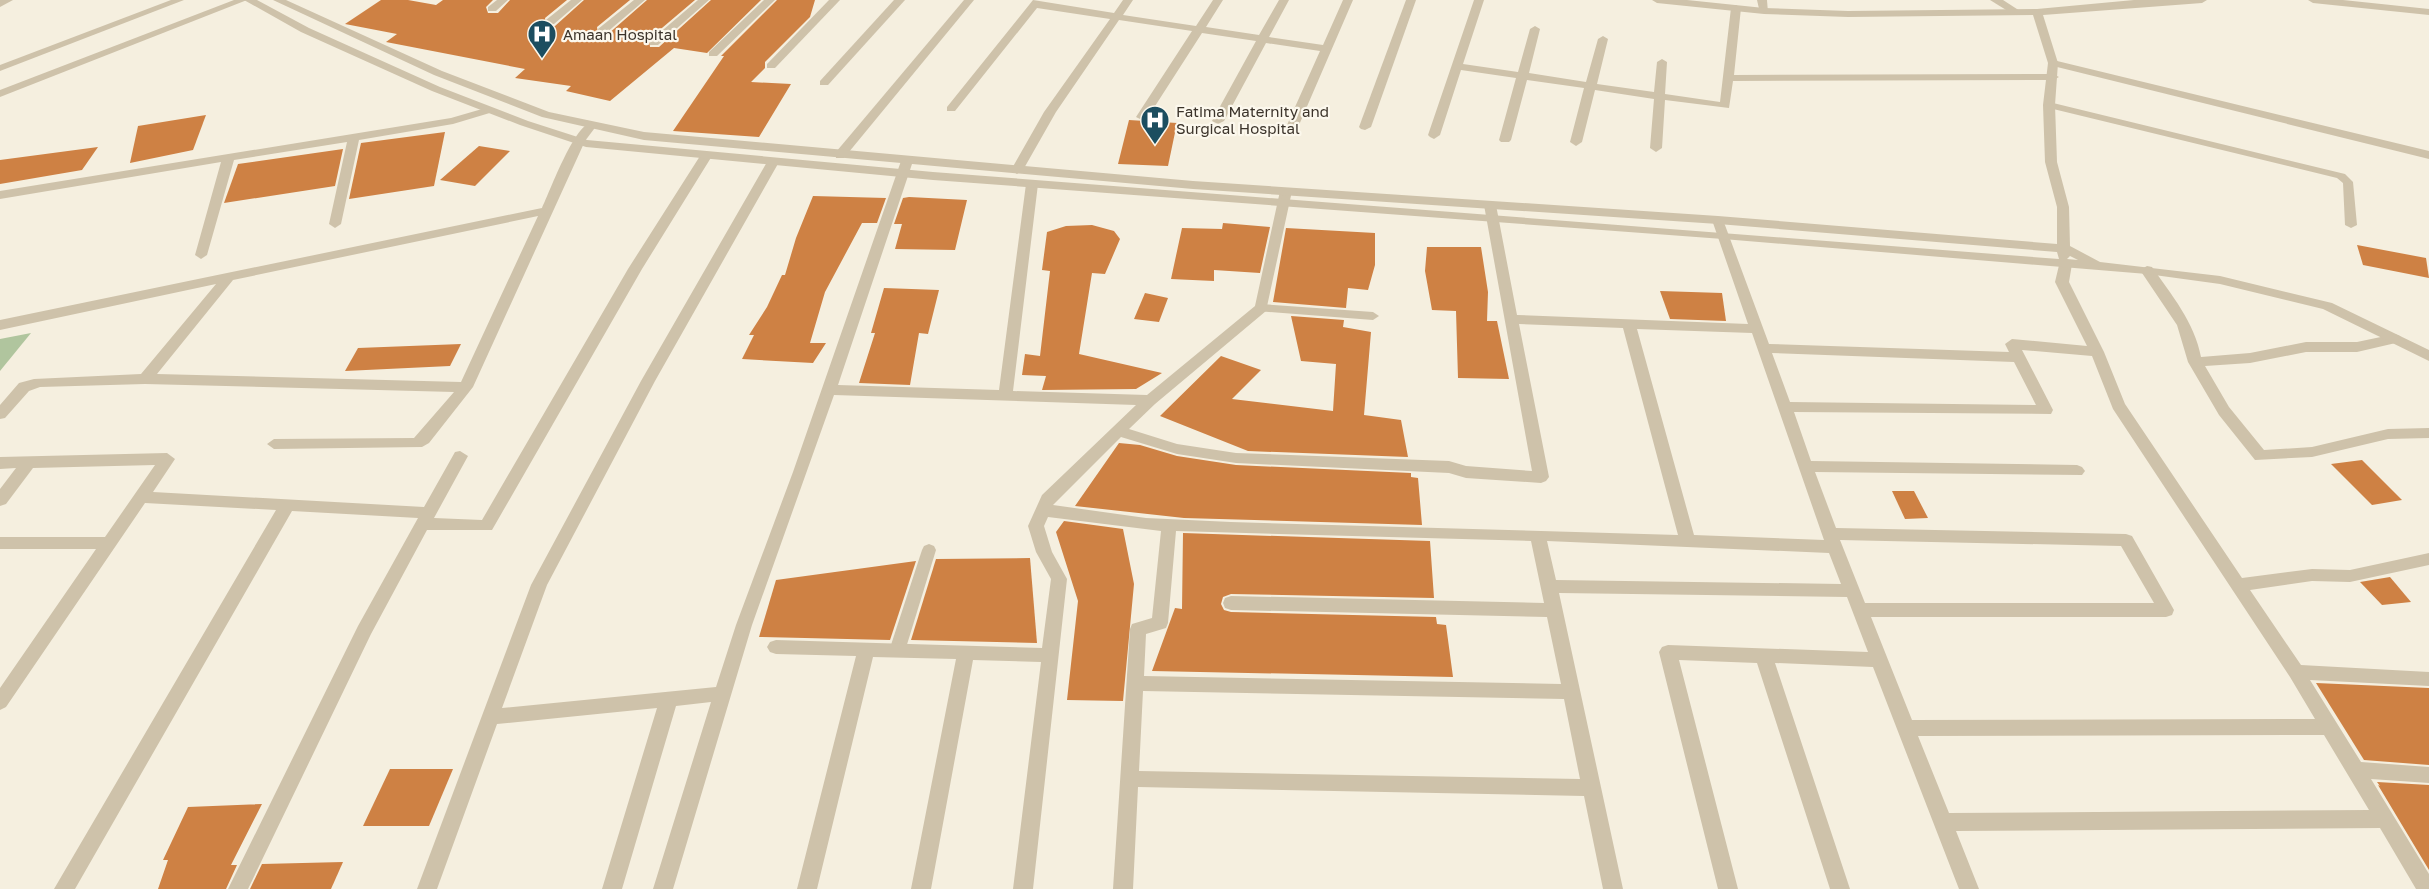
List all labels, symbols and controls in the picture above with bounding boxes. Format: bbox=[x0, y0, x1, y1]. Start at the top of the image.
hospital icon: Amaan Hospital bbox=[526, 18, 558, 60]
place label: Amaan Hospital bbox=[563, 25, 677, 43]
place label: Fatima Maternity and Surgical Hospital bbox=[1176, 102, 1329, 137]
hospital icon: Fatima Maternity and Surgical Hospital bbox=[1139, 104, 1171, 146]

